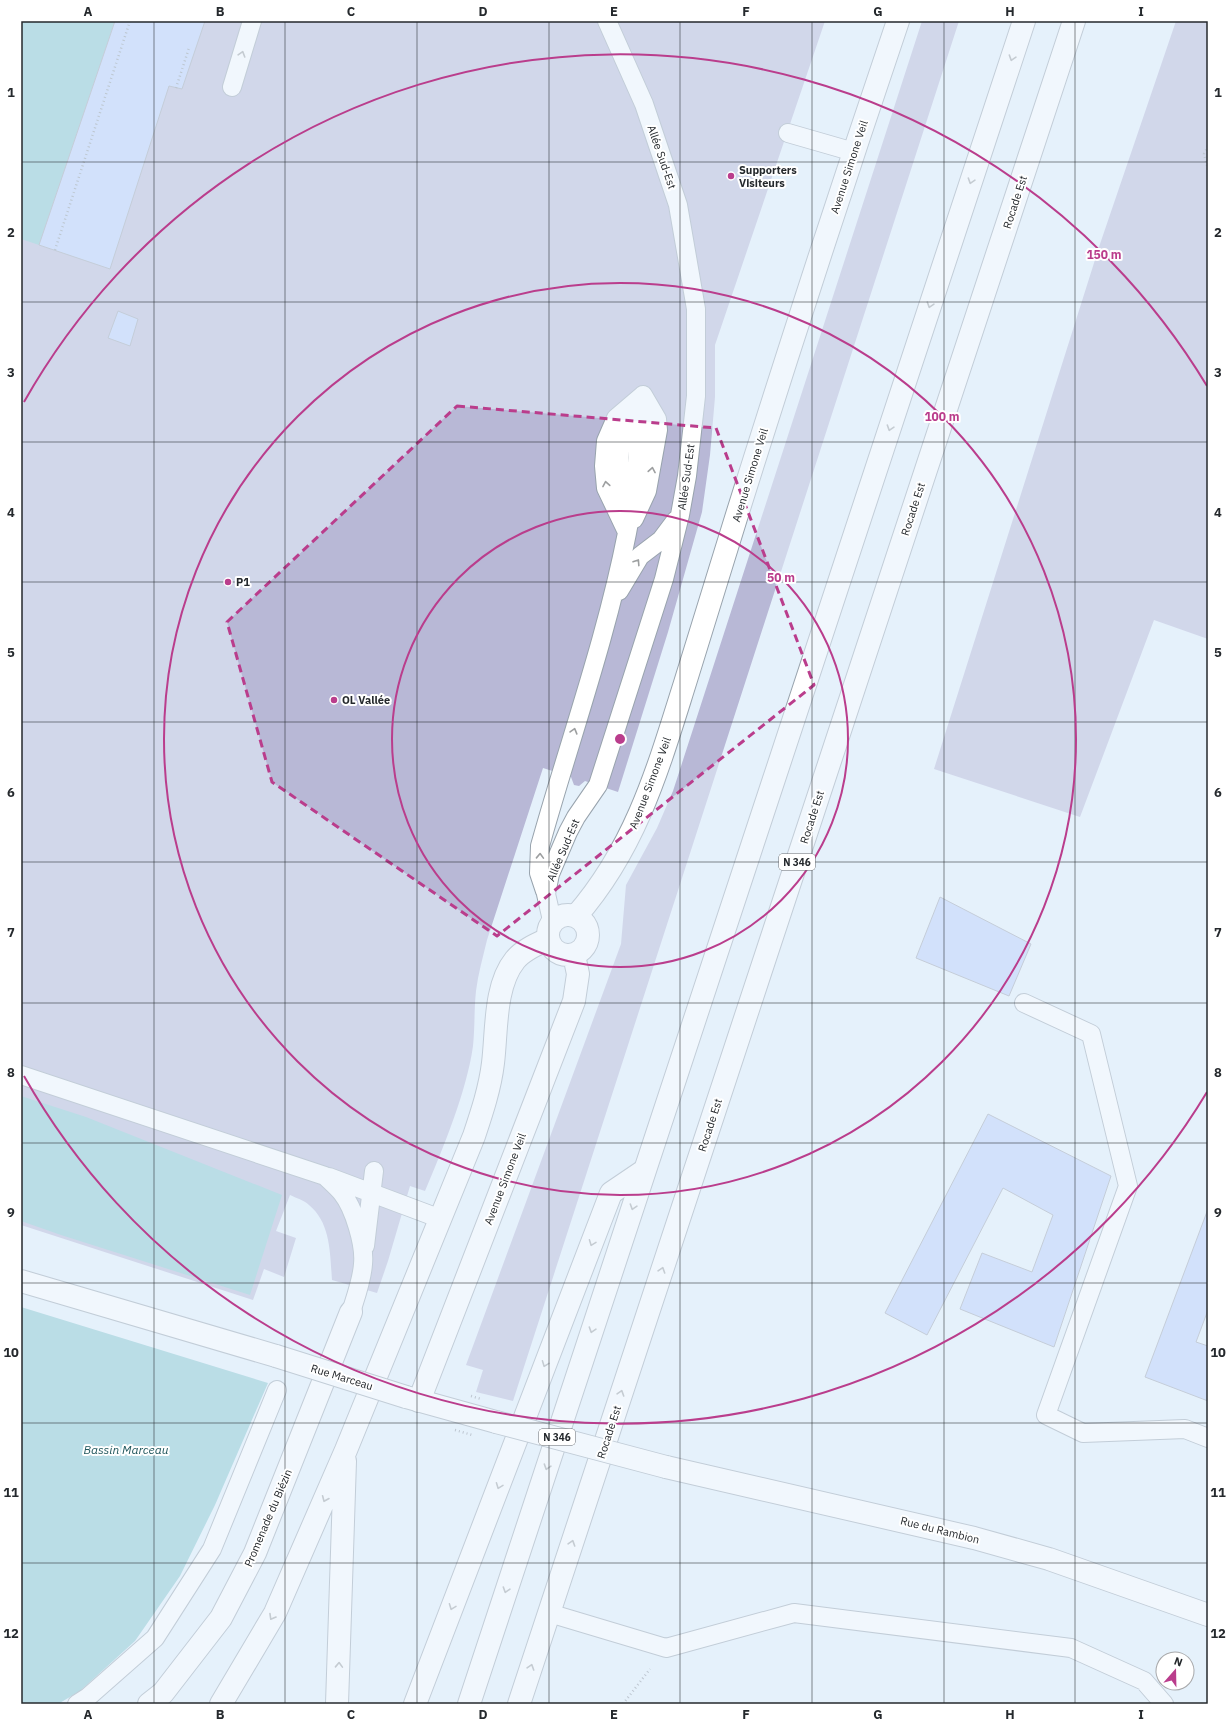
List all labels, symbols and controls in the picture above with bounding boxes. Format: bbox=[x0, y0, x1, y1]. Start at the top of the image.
text: A bbox=[84, 3, 93, 20]
text: B bbox=[216, 3, 225, 20]
text: C bbox=[347, 3, 356, 20]
text: D bbox=[478, 3, 488, 20]
text: E bbox=[610, 3, 618, 20]
text: F bbox=[742, 3, 750, 20]
text: G bbox=[873, 3, 883, 20]
text: H bbox=[1005, 3, 1015, 20]
text: I bbox=[1138, 3, 1144, 20]
one-way arrow bbox=[237, 51, 246, 58]
one-way arrow bbox=[1008, 54, 1016, 61]
text: 1 bbox=[7, 84, 15, 101]
text: 1 bbox=[1214, 84, 1222, 101]
street label: Avenue Simone Veil bbox=[827, 119, 871, 215]
street label: Allée Sud-Est bbox=[645, 123, 680, 191]
place label: Supporters Visiteurs bbox=[739, 163, 797, 190]
marker: Supporters Visiteurs bbox=[726, 171, 736, 181]
street label: Rocade Est bbox=[1000, 174, 1030, 230]
one-way arrow bbox=[967, 178, 976, 185]
text: 2 bbox=[7, 224, 15, 241]
text: 2 bbox=[1214, 224, 1222, 241]
text: 150 m bbox=[1086, 247, 1122, 262]
one-way arrow bbox=[926, 301, 935, 308]
text: 3 bbox=[7, 364, 15, 381]
text: 3 bbox=[1214, 364, 1222, 381]
text: 100 m bbox=[924, 409, 960, 424]
one-way arrow bbox=[886, 425, 894, 432]
street label: Avenue Simone Veil bbox=[729, 426, 771, 524]
street label: Allée Sud-Est bbox=[674, 443, 698, 511]
one-way arrow bbox=[647, 467, 656, 473]
one-way arrow bbox=[603, 481, 611, 487]
street label: Rocade Est bbox=[898, 481, 928, 537]
text: 4 bbox=[7, 504, 15, 521]
text: 4 bbox=[1214, 504, 1222, 521]
one-way arrow bbox=[632, 559, 640, 566]
text: 50 m bbox=[767, 570, 795, 585]
place label: P1 bbox=[236, 575, 250, 589]
marker: P1 bbox=[223, 577, 233, 587]
text: 5 bbox=[7, 644, 15, 661]
text: 5 bbox=[1214, 644, 1222, 661]
place label: OL Vallée bbox=[342, 693, 390, 707]
marker: OL Vallée bbox=[329, 695, 339, 705]
one-way arrow bbox=[569, 727, 578, 734]
centre of rings bbox=[613, 732, 627, 746]
street label: Avenue Simone Veil bbox=[626, 735, 674, 831]
text: 6 bbox=[7, 784, 15, 801]
text: 6 bbox=[1214, 784, 1222, 801]
street label: Rocade Est bbox=[797, 789, 827, 845]
street label: Allée Sud-Est bbox=[544, 816, 583, 883]
one-way arrow bbox=[536, 853, 544, 859]
road number: N 346 bbox=[779, 854, 815, 870]
text: 7 bbox=[7, 924, 15, 941]
text: 7 bbox=[1214, 924, 1222, 941]
text: 8 bbox=[7, 1064, 15, 1081]
text: 8 bbox=[1214, 1064, 1222, 1081]
street label: Rocade Est bbox=[695, 1097, 725, 1153]
street label: Avenue Simone Veil bbox=[481, 1131, 529, 1227]
one-way arrow bbox=[629, 1203, 638, 1210]
text: 9 bbox=[7, 1204, 15, 1221]
text: 9 bbox=[1214, 1204, 1222, 1221]
one-way arrow bbox=[589, 1239, 597, 1246]
one-way arrow bbox=[657, 1267, 666, 1274]
one-way arrow bbox=[588, 1326, 597, 1333]
text: 10 bbox=[3, 1344, 19, 1361]
text: 10 bbox=[1210, 1344, 1226, 1361]
street label: Rue Marceau bbox=[309, 1361, 375, 1393]
one-way arrow bbox=[542, 1361, 550, 1368]
one-way arrow bbox=[617, 1390, 625, 1397]
street label: Rocade Est bbox=[594, 1404, 624, 1460]
road number: N 346 bbox=[539, 1429, 575, 1445]
water label: Bassin Marceau bbox=[84, 1442, 169, 1457]
one-way arrow bbox=[543, 1463, 552, 1470]
street label: Promenade du Biézin bbox=[241, 1467, 295, 1569]
one-way arrow bbox=[495, 1482, 503, 1489]
text: 11 bbox=[3, 1484, 19, 1501]
text: 11 bbox=[1210, 1484, 1226, 1501]
one-way arrow bbox=[322, 1494, 330, 1502]
street label: Rue du Rambion bbox=[899, 1513, 981, 1547]
one-way arrow bbox=[567, 1540, 576, 1547]
one-way arrow bbox=[502, 1587, 511, 1594]
one-way arrow bbox=[449, 1603, 457, 1610]
one-way arrow bbox=[270, 1613, 277, 1620]
text: 12 bbox=[3, 1625, 19, 1642]
text: 12 bbox=[1210, 1625, 1226, 1642]
north arrow bbox=[1155, 1651, 1195, 1691]
text: N bbox=[1172, 1654, 1185, 1670]
one-way arrow bbox=[335, 1662, 343, 1668]
one-way arrow bbox=[527, 1664, 535, 1671]
text: A bbox=[84, 1706, 93, 1723]
text: B bbox=[216, 1706, 225, 1723]
text: C bbox=[347, 1706, 356, 1723]
text: D bbox=[478, 1706, 488, 1723]
text: E bbox=[610, 1706, 618, 1723]
text: F bbox=[742, 1706, 750, 1723]
text: G bbox=[873, 1706, 883, 1723]
text: H bbox=[1005, 1706, 1015, 1723]
text: I bbox=[1138, 1706, 1144, 1723]

